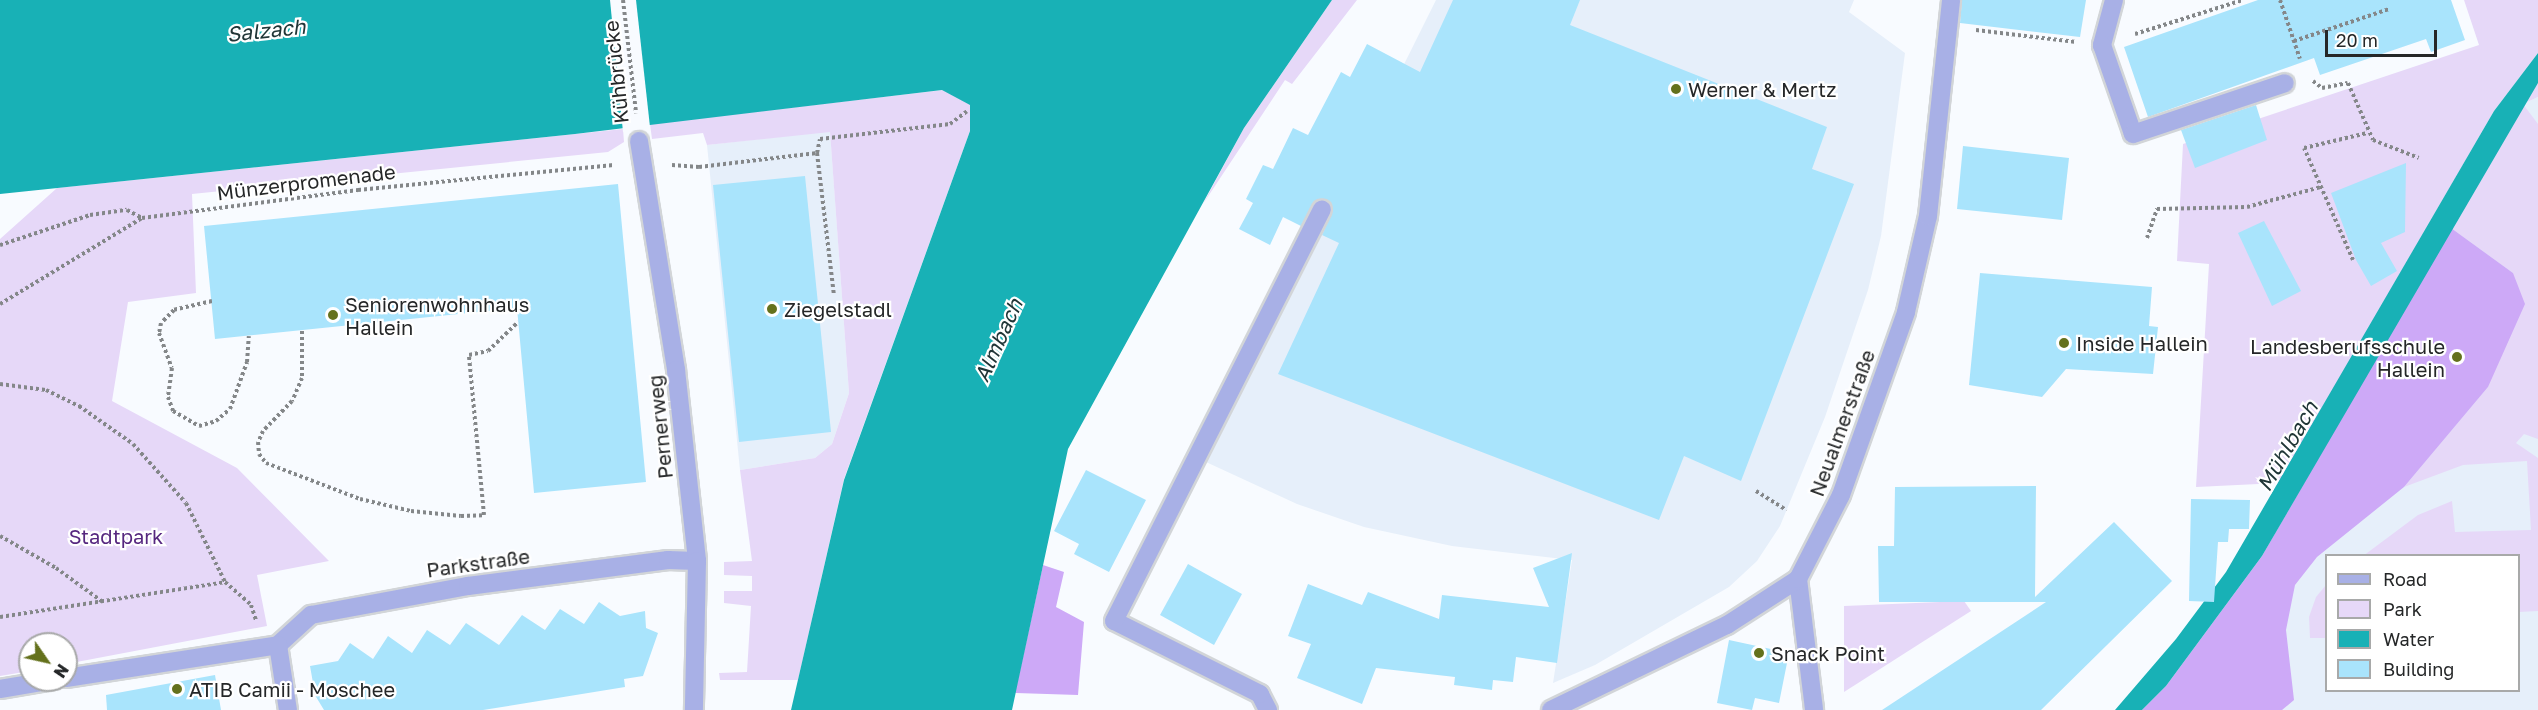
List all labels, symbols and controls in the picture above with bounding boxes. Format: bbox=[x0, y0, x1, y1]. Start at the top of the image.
water label: Salzach bbox=[225, 13, 307, 47]
scale bar bbox=[2328, 18, 2440, 56]
street label: Kühbrücke bbox=[599, 19, 633, 125]
text: 20 m bbox=[2336, 29, 2378, 51]
place label: Werner & Mertz bbox=[1688, 77, 1836, 101]
marker: Werner & Mertz bbox=[1669, 82, 1683, 96]
street label: Münzerpromenade bbox=[215, 159, 397, 205]
place label: Seniorenwohnhaus Hallein bbox=[345, 292, 529, 339]
water label: Almbach bbox=[969, 295, 1027, 385]
place label: Ziegelstadl bbox=[784, 297, 892, 321]
marker: Ziegelstadl bbox=[765, 302, 779, 316]
marker: Seniorenwohnhaus Hallein bbox=[326, 308, 340, 322]
place label: Inside Hallein bbox=[2076, 331, 2208, 355]
place label: Landesberufsschule Hallein bbox=[2250, 334, 2445, 381]
marker: Inside Hallein bbox=[2057, 336, 2071, 350]
street label: Neualmerstraße bbox=[1804, 346, 1880, 500]
marker: Landesberufsschule Hallein bbox=[2450, 350, 2464, 364]
street label: Pernerweg bbox=[643, 374, 677, 480]
water label: Mühlbach bbox=[2251, 397, 2323, 495]
park label: Stadtpark bbox=[69, 524, 163, 548]
street label: Parkstraße bbox=[425, 544, 531, 582]
legend bbox=[2325, 554, 2520, 692]
text: Road bbox=[2383, 568, 2427, 590]
text: Park bbox=[2383, 598, 2422, 620]
text: Water bbox=[2383, 628, 2434, 650]
north arrow bbox=[18, 632, 78, 692]
place label: Snack Point bbox=[1771, 641, 1885, 665]
marker: Snack Point bbox=[1752, 646, 1766, 660]
text: Building bbox=[2383, 658, 2454, 680]
text: N bbox=[50, 660, 73, 682]
place label: ATIB Camii - Moschee bbox=[189, 677, 395, 701]
marker: ATIB Camii - Moschee bbox=[170, 682, 184, 696]

